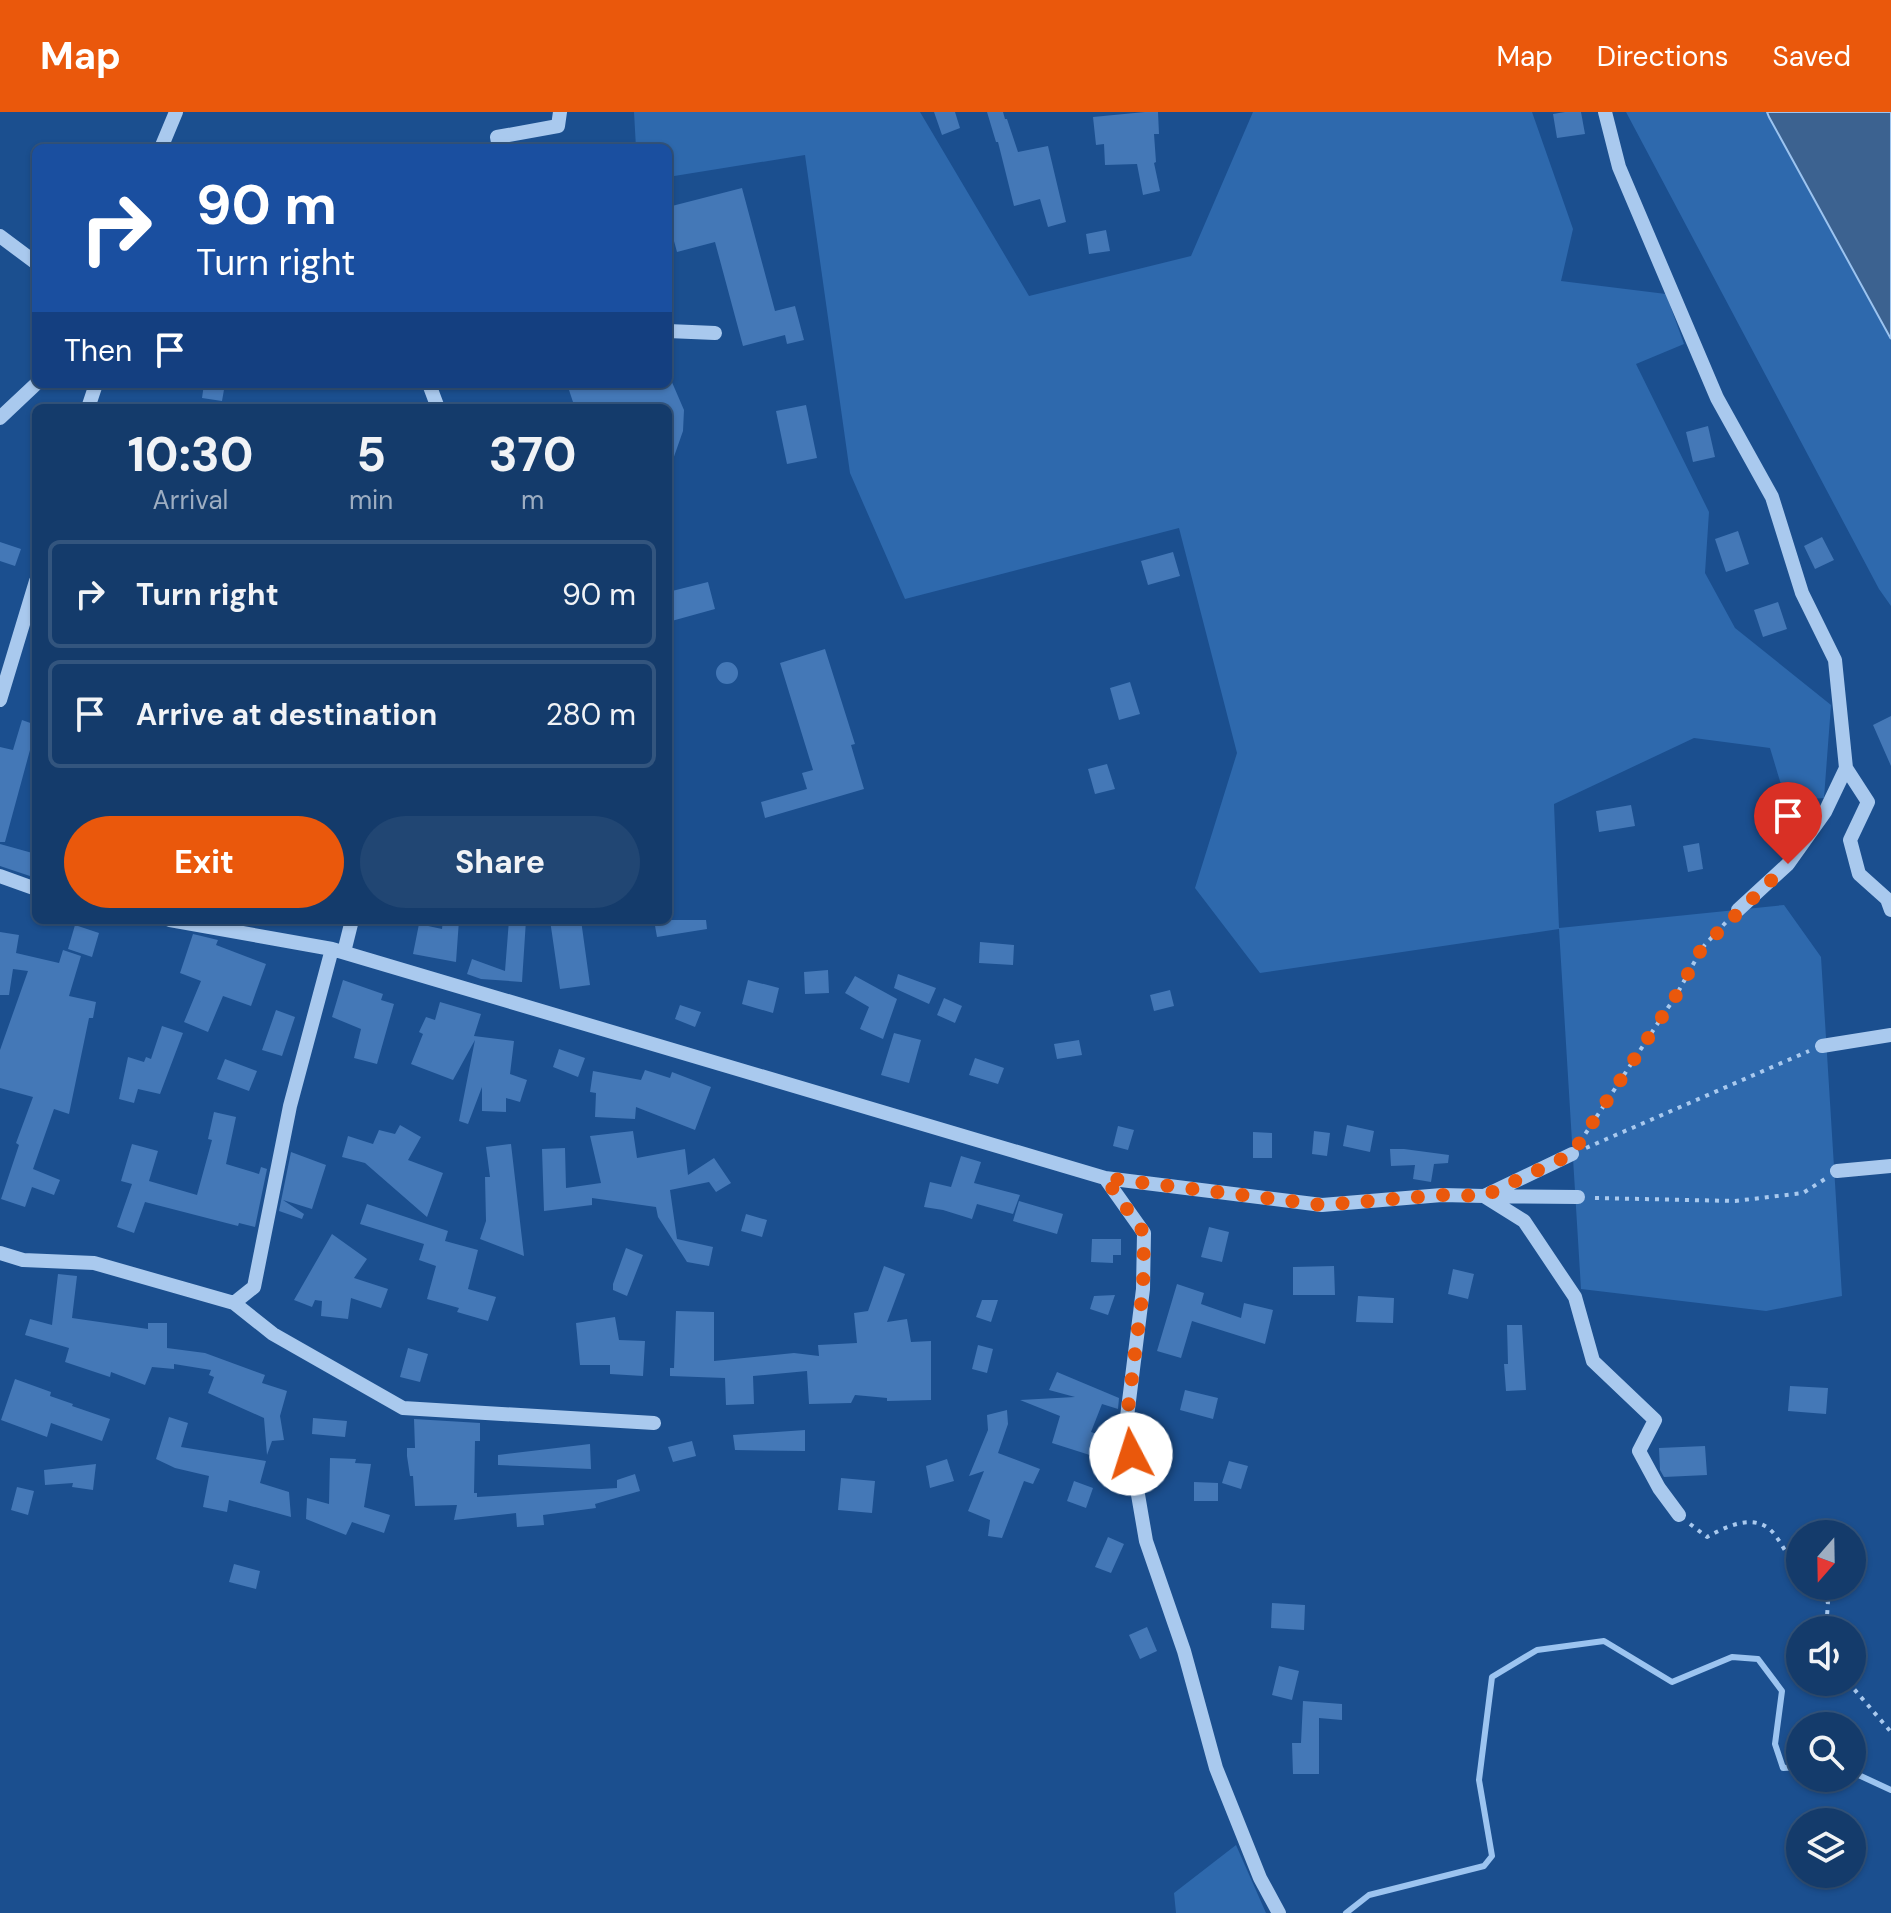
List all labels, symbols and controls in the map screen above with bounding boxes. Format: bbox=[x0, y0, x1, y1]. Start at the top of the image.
text: Map bbox=[40, 31, 121, 81]
text: Map bbox=[1496, 38, 1553, 75]
text: Directions bbox=[1597, 38, 1729, 75]
text: Saved bbox=[1773, 38, 1851, 75]
text: 90 m bbox=[196, 168, 337, 241]
icon: right bbox=[64, 176, 168, 280]
text: Turn right bbox=[196, 239, 355, 286]
icon: arrive bbox=[148, 328, 192, 372]
text: Then bbox=[64, 331, 132, 370]
text: 10:30 bbox=[127, 423, 254, 486]
text: 5 bbox=[356, 423, 386, 486]
text: 370 bbox=[489, 423, 577, 486]
text: Arrival bbox=[153, 483, 228, 517]
text: min bbox=[349, 483, 393, 517]
text: m bbox=[521, 483, 544, 517]
icon: right bbox=[68, 572, 112, 616]
text: Turn right bbox=[136, 575, 279, 614]
text: 90 m bbox=[562, 575, 636, 614]
icon: arrive bbox=[68, 692, 112, 736]
text: Arrive at destination bbox=[136, 695, 437, 734]
text: 280 m bbox=[546, 695, 636, 734]
pin bbox=[1754, 782, 1822, 864]
icon: arrive bbox=[1766, 794, 1810, 838]
button: Exit bbox=[64, 816, 344, 908]
button: Share bbox=[360, 816, 640, 908]
position arrow bbox=[1089, 1412, 1173, 1496]
north arrow bbox=[1786, 1520, 1866, 1600]
map controls bbox=[1786, 1520, 1866, 1888]
button: sound bbox=[1786, 1616, 1866, 1696]
button: search bbox=[1786, 1712, 1866, 1792]
button: layers bbox=[1786, 1808, 1866, 1888]

